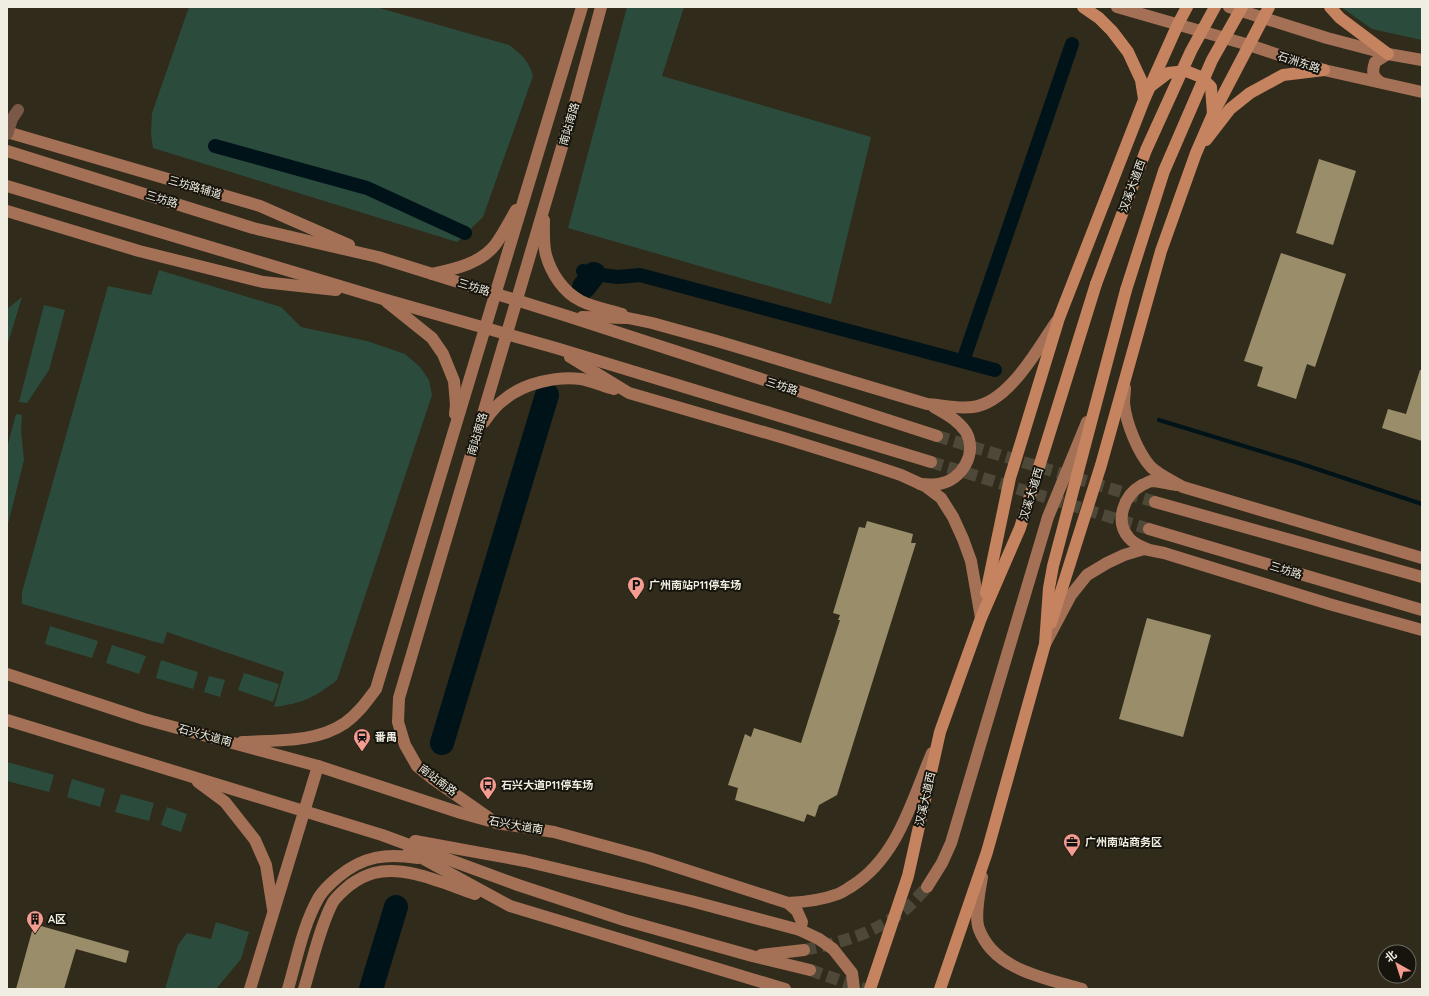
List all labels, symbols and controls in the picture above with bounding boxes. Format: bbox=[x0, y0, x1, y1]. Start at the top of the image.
street label: 石洲东路 bbox=[1276, 49, 1322, 75]
street label: 南站南路 bbox=[556, 101, 582, 147]
street label: 汉溪大道西 bbox=[1116, 158, 1148, 214]
street label: 三坊路辅道 bbox=[167, 173, 223, 201]
street label: 三坊路 bbox=[144, 187, 180, 211]
street label: 三坊路 bbox=[456, 275, 492, 299]
street label: 三坊路 bbox=[764, 374, 800, 398]
street label: 南站南路 bbox=[464, 411, 490, 457]
street label: 汉溪大道西 bbox=[1016, 466, 1046, 522]
street label: 三坊路 bbox=[1268, 558, 1304, 582]
parking icon: 广州南站P11停车场 bbox=[626, 575, 646, 600]
place label: 广州南站P11停车场 bbox=[649, 578, 741, 592]
street label: 石兴大道南 bbox=[177, 721, 233, 749]
station icon: 番禺 bbox=[352, 727, 372, 752]
place label: 番禺 bbox=[375, 730, 397, 744]
street label: 南站南路 bbox=[416, 761, 460, 799]
street label: 汉溪大道西 bbox=[912, 771, 938, 827]
bus stop icon: 石兴大道P11停车场 bbox=[478, 775, 498, 800]
place label: 石兴大道P11停车场 bbox=[501, 778, 593, 792]
street label: 石兴大道南 bbox=[488, 813, 544, 837]
office icon: 广州南站商务区 bbox=[1062, 832, 1082, 857]
place label: 广州南站商务区 bbox=[1085, 835, 1162, 849]
building icon: A区 bbox=[25, 909, 45, 934]
place label: A区 bbox=[48, 912, 66, 926]
north arrow bbox=[1377, 944, 1417, 984]
text: 北 bbox=[1382, 947, 1399, 965]

